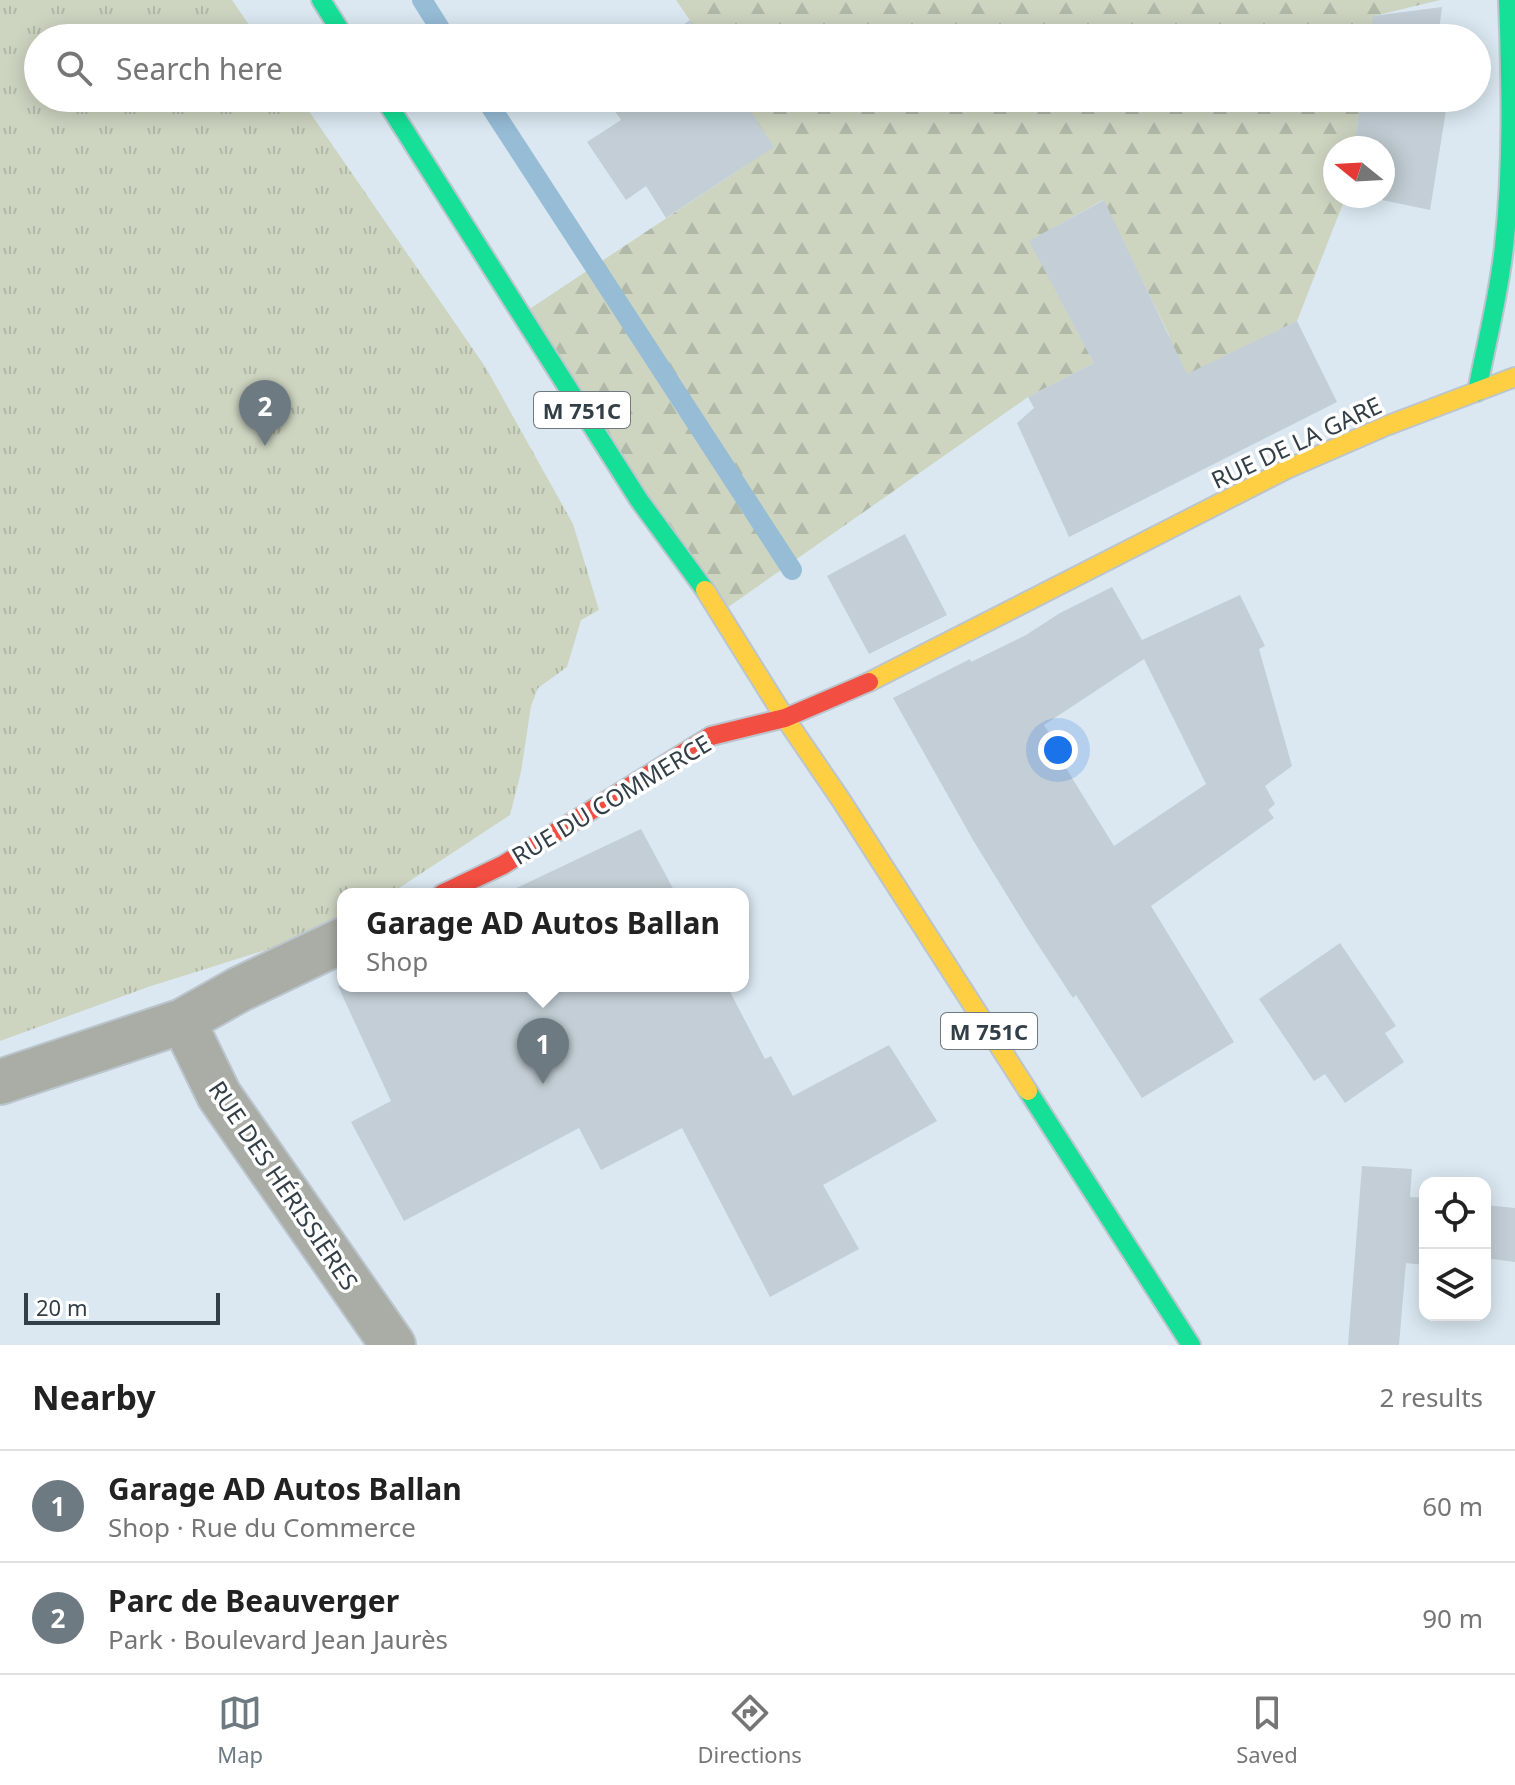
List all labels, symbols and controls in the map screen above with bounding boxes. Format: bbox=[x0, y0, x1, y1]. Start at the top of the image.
search box bbox=[24, 24, 1491, 112]
icon: search bbox=[52, 46, 96, 90]
text: Search here bbox=[116, 48, 283, 89]
north arrow bbox=[1323, 136, 1395, 208]
pin: 2 bbox=[239, 380, 291, 446]
street label: RUE DE LA GARE bbox=[1205, 388, 1387, 496]
road number: M 751C bbox=[534, 392, 630, 428]
street label: RUE DU COMMERCE bbox=[505, 726, 717, 872]
your location bbox=[1038, 730, 1078, 770]
popup bbox=[337, 888, 749, 992]
text: Garage AD Autos Ballan bbox=[366, 902, 720, 943]
text: Shop bbox=[366, 943, 428, 979]
road number: M 751C bbox=[941, 1013, 1037, 1049]
pin: 1 bbox=[517, 1018, 569, 1084]
street label: RUE DES HÉRISSIÈRES bbox=[202, 1074, 366, 1296]
map controls bbox=[1419, 1177, 1491, 1321]
button: locate bbox=[1419, 1177, 1491, 1249]
button: layers bbox=[1419, 1249, 1491, 1321]
scale bar bbox=[24, 1289, 220, 1325]
text: 20 m bbox=[36, 1292, 87, 1322]
text: Nearby bbox=[32, 1374, 156, 1420]
text: 2 results bbox=[1379, 1379, 1483, 1415]
text: Garage AD Autos Ballan bbox=[108, 1468, 462, 1509]
text: 1 bbox=[51, 1488, 65, 1524]
text: 60 m bbox=[1422, 1488, 1483, 1524]
text: Shop · Rue du Commerce bbox=[108, 1509, 416, 1545]
text: Parc de Beauverger bbox=[108, 1580, 399, 1621]
text: 2 bbox=[51, 1600, 65, 1636]
text: 90 m bbox=[1422, 1600, 1483, 1636]
text: Park · Boulevard Jean Jaurès bbox=[108, 1621, 448, 1657]
tab: Map bbox=[217, 1691, 263, 1769]
tab: Directions bbox=[697, 1691, 802, 1769]
tab: Saved bbox=[1236, 1691, 1298, 1769]

